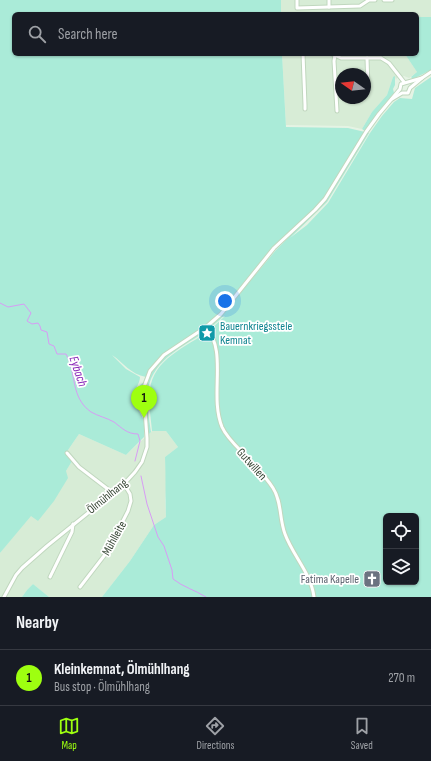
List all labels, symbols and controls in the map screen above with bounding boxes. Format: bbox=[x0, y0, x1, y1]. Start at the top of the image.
search box bbox=[12, 12, 419, 56]
icon: search bbox=[26, 23, 48, 45]
text: Search here bbox=[58, 25, 118, 44]
north arrow bbox=[335, 68, 371, 104]
your location bbox=[215, 291, 235, 311]
place label: Bauernkriegsstele Kemnat bbox=[220, 319, 292, 348]
place icon: Bauernkriegsstele Kemnat bbox=[197, 323, 217, 343]
water label: Eybach bbox=[65, 354, 91, 389]
pin: 1 bbox=[131, 385, 157, 418]
street label: Gutwillen bbox=[233, 445, 270, 484]
street label: Ölmühlhang bbox=[84, 475, 131, 517]
map controls bbox=[383, 513, 419, 585]
button: locate bbox=[383, 513, 419, 549]
street label: Mühlleite bbox=[99, 518, 130, 558]
button: layers bbox=[383, 549, 419, 585]
church icon: Fatima Kapelle bbox=[362, 569, 382, 589]
place label: Fatima Kapelle bbox=[301, 572, 359, 587]
text: Nearby bbox=[16, 613, 59, 633]
text: Kleinkemnat, Ölmühlhang bbox=[54, 660, 190, 679]
text: 1 bbox=[26, 670, 32, 686]
text: 270 m bbox=[388, 670, 415, 686]
text: Bus stop · Ölmühlhang bbox=[54, 679, 150, 695]
tab: Map bbox=[58, 715, 80, 752]
tab: Directions bbox=[197, 715, 234, 752]
tab: Saved bbox=[351, 715, 373, 752]

